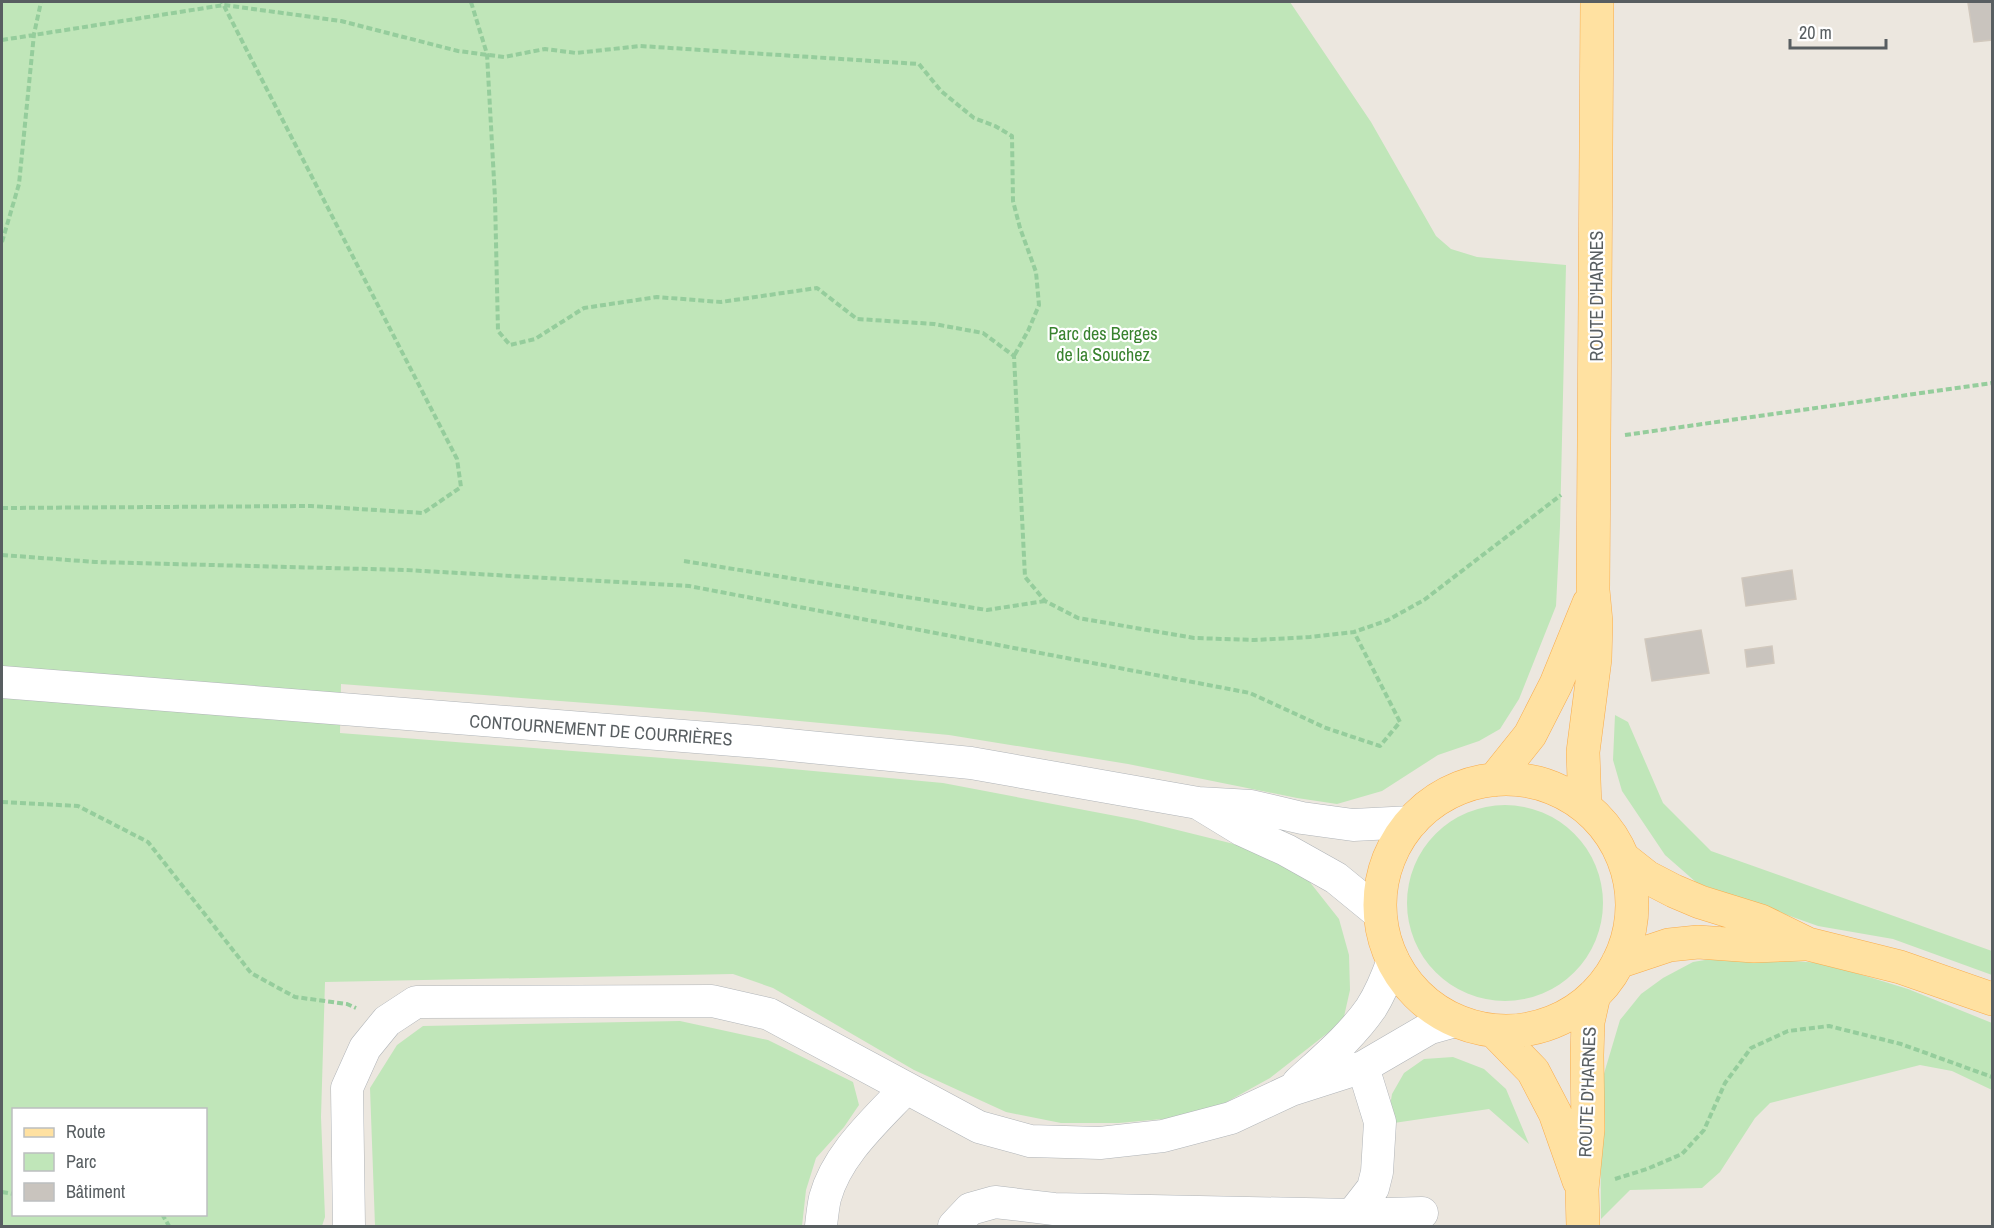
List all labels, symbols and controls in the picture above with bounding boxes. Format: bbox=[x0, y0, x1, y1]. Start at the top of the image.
scale bar bbox=[1790, 12, 1886, 50]
text: 20 m bbox=[1799, 20, 1832, 45]
street label: ROUTE D'HARNES bbox=[1584, 230, 1609, 361]
park label: Parc des Berges de la Souchez bbox=[1048, 321, 1158, 367]
street label: CONTOURNEMENT DE COURRIÈRES bbox=[469, 708, 733, 752]
street label: ROUTE D'HARNES bbox=[1572, 1026, 1602, 1158]
legend bbox=[12, 1108, 207, 1216]
text: Route bbox=[66, 1119, 105, 1144]
text: Parc bbox=[66, 1149, 96, 1174]
text: Bâtiment bbox=[66, 1179, 125, 1204]

